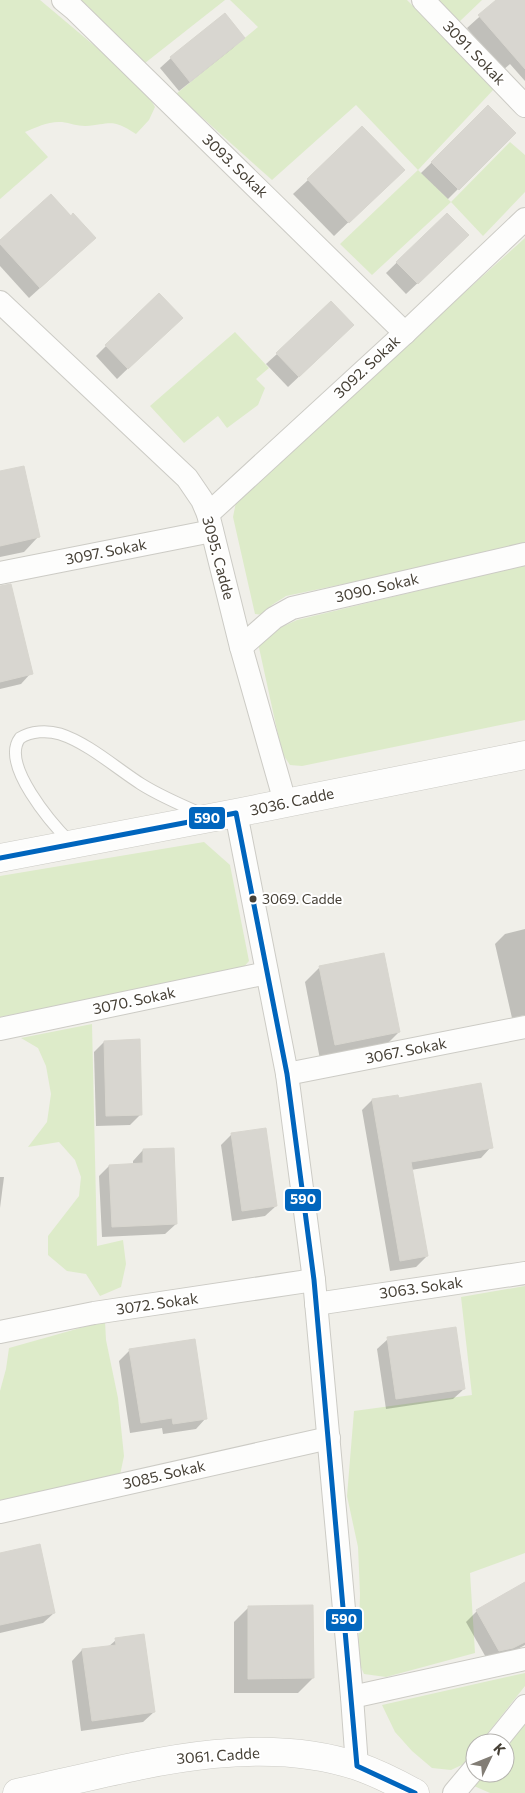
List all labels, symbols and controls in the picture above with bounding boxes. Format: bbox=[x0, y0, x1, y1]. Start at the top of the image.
street label: 3091. Sokak bbox=[440, 17, 510, 88]
street label: 3093. Sokak bbox=[199, 130, 272, 201]
street label: 3092. Sokak bbox=[329, 331, 403, 402]
street label: 3095. Cadde bbox=[199, 514, 239, 601]
street label: 3097. Sokak bbox=[64, 534, 148, 568]
street label: 3090. Sokak bbox=[333, 569, 420, 605]
street label: 3036. Cadde bbox=[248, 783, 336, 819]
line badge: 590 bbox=[188, 806, 226, 830]
text: 590 bbox=[194, 809, 220, 826]
place label: 3069. Cadde bbox=[262, 890, 342, 907]
marker: 3069. Cadde bbox=[248, 894, 258, 904]
street label: 3070. Sokak bbox=[91, 982, 177, 1018]
street label: 3067. Sokak bbox=[364, 1033, 448, 1067]
line badge: 590 bbox=[284, 1188, 322, 1212]
text: 590 bbox=[290, 1190, 316, 1207]
street label: 3063. Sokak bbox=[378, 1272, 464, 1302]
street label: 3072. Sokak bbox=[115, 1288, 199, 1318]
street label: 3085. Sokak bbox=[121, 1456, 207, 1492]
line badge: 590 bbox=[325, 1608, 363, 1632]
text: 590 bbox=[331, 1610, 357, 1627]
north arrow bbox=[465, 1733, 515, 1783]
text: K bbox=[490, 1739, 510, 1758]
street label: 3061. Cadde bbox=[176, 1743, 260, 1767]

